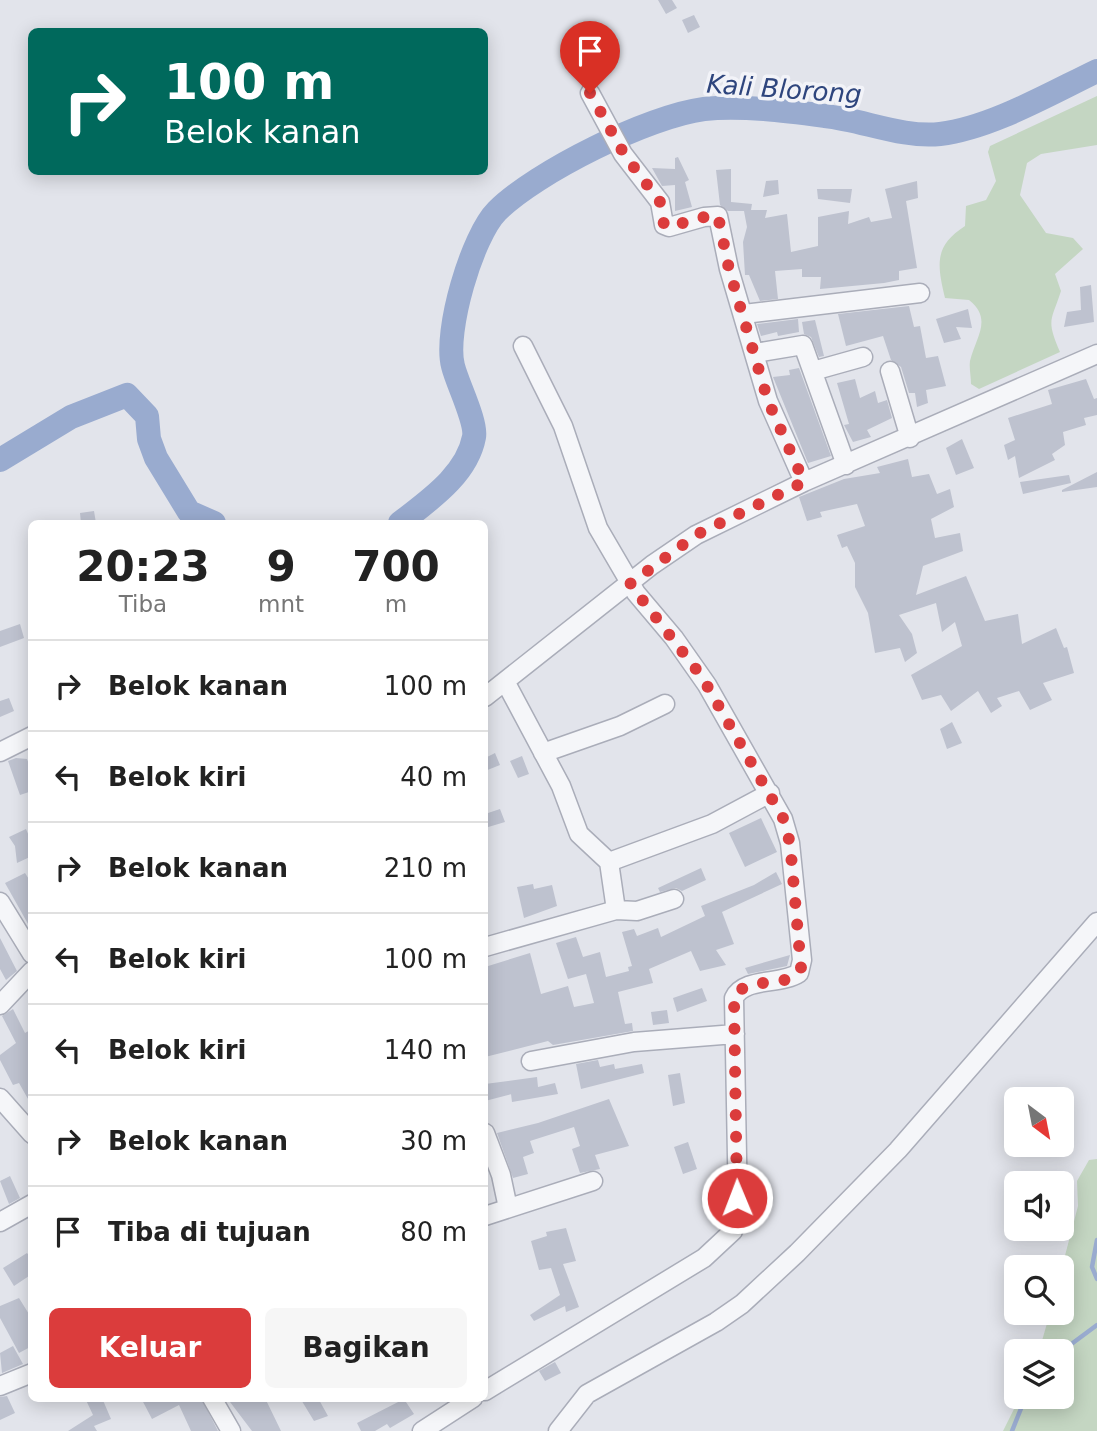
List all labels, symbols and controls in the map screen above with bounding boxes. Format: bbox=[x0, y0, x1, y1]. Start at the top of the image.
pin bbox=[560, 21, 620, 93]
icon: arrive bbox=[571, 32, 609, 70]
text: 100 m bbox=[164, 54, 334, 111]
icon: right bbox=[49, 56, 140, 147]
water label: Kali Blorong bbox=[705, 69, 863, 109]
text: Belok kanan bbox=[164, 113, 361, 151]
text: 20:23 bbox=[76, 542, 210, 591]
text: 9 bbox=[266, 542, 296, 591]
text: 700 bbox=[352, 542, 440, 591]
text: Tiba bbox=[119, 591, 167, 617]
text: mnt bbox=[258, 591, 304, 617]
text: m bbox=[385, 591, 407, 617]
icon: right bbox=[49, 667, 87, 705]
text: Belok kanan bbox=[108, 671, 288, 701]
text: 100 m bbox=[384, 671, 467, 701]
icon: left bbox=[49, 758, 87, 796]
text: Belok kiri bbox=[108, 762, 247, 792]
text: 40 m bbox=[400, 762, 467, 792]
icon: right bbox=[49, 849, 87, 887]
text: Belok kanan bbox=[108, 853, 288, 883]
text: 210 m bbox=[384, 853, 467, 883]
icon: left bbox=[49, 940, 87, 978]
text: Belok kiri bbox=[108, 944, 247, 974]
text: 100 m bbox=[384, 944, 467, 974]
icon: left bbox=[49, 1031, 87, 1069]
text: Belok kiri bbox=[108, 1035, 247, 1065]
text: 140 m bbox=[384, 1035, 467, 1065]
north arrow bbox=[1004, 1087, 1074, 1157]
map controls bbox=[1004, 1087, 1074, 1409]
icon: right bbox=[49, 1122, 87, 1160]
text: Belok kanan bbox=[108, 1126, 288, 1156]
text: 30 m bbox=[400, 1126, 467, 1156]
position arrow bbox=[700, 1161, 774, 1235]
button: sound bbox=[1004, 1171, 1074, 1241]
icon: arrive bbox=[49, 1213, 87, 1251]
text: Tiba di tujuan bbox=[108, 1217, 311, 1247]
text: 80 m bbox=[400, 1217, 467, 1247]
button: search bbox=[1004, 1255, 1074, 1325]
button: Keluar bbox=[49, 1308, 251, 1388]
button: Bagikan bbox=[265, 1308, 467, 1388]
button: layers bbox=[1004, 1339, 1074, 1409]

